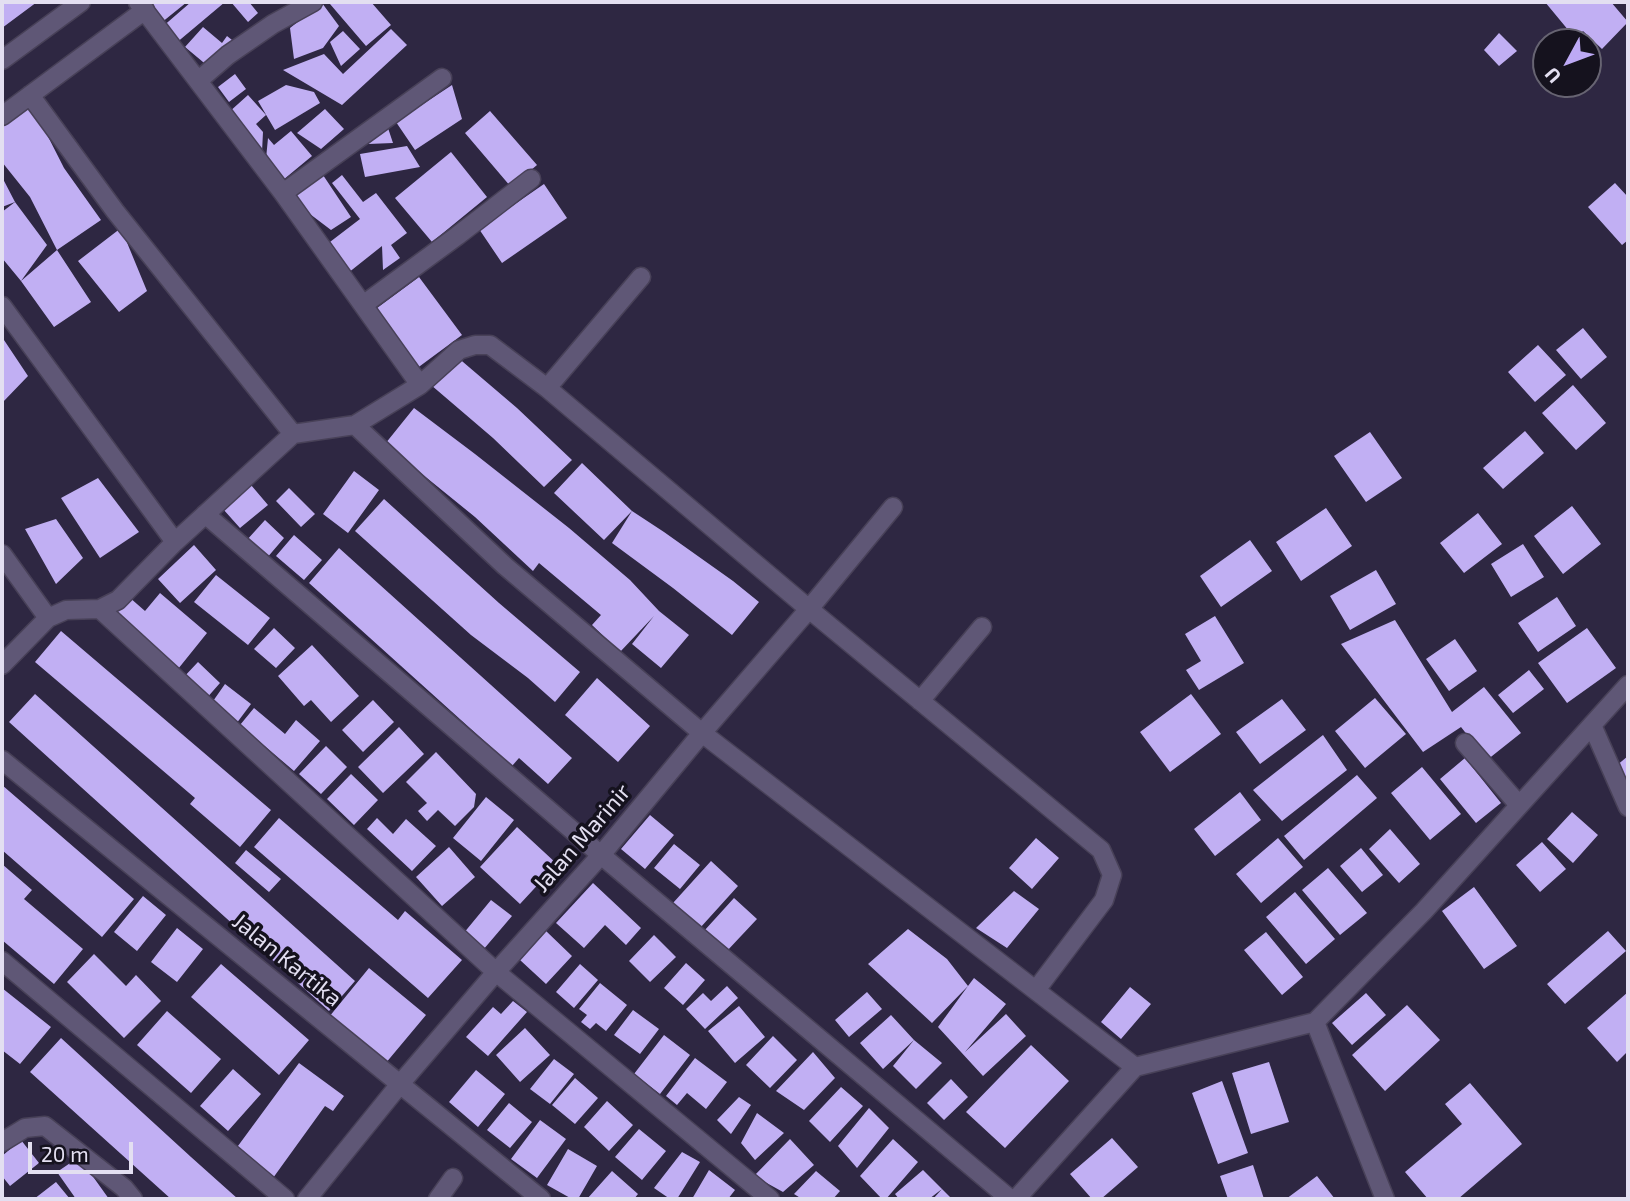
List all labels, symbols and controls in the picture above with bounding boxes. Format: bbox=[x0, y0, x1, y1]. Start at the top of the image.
north arrow bbox=[1532, 28, 1602, 98]
text: U bbox=[1539, 63, 1565, 88]
street label: Jalan Marinir bbox=[527, 778, 637, 898]
street label: Jalan Kartika bbox=[227, 908, 347, 1012]
scale bar bbox=[32, 1128, 136, 1172]
text: 20 m bbox=[41, 1141, 89, 1166]

